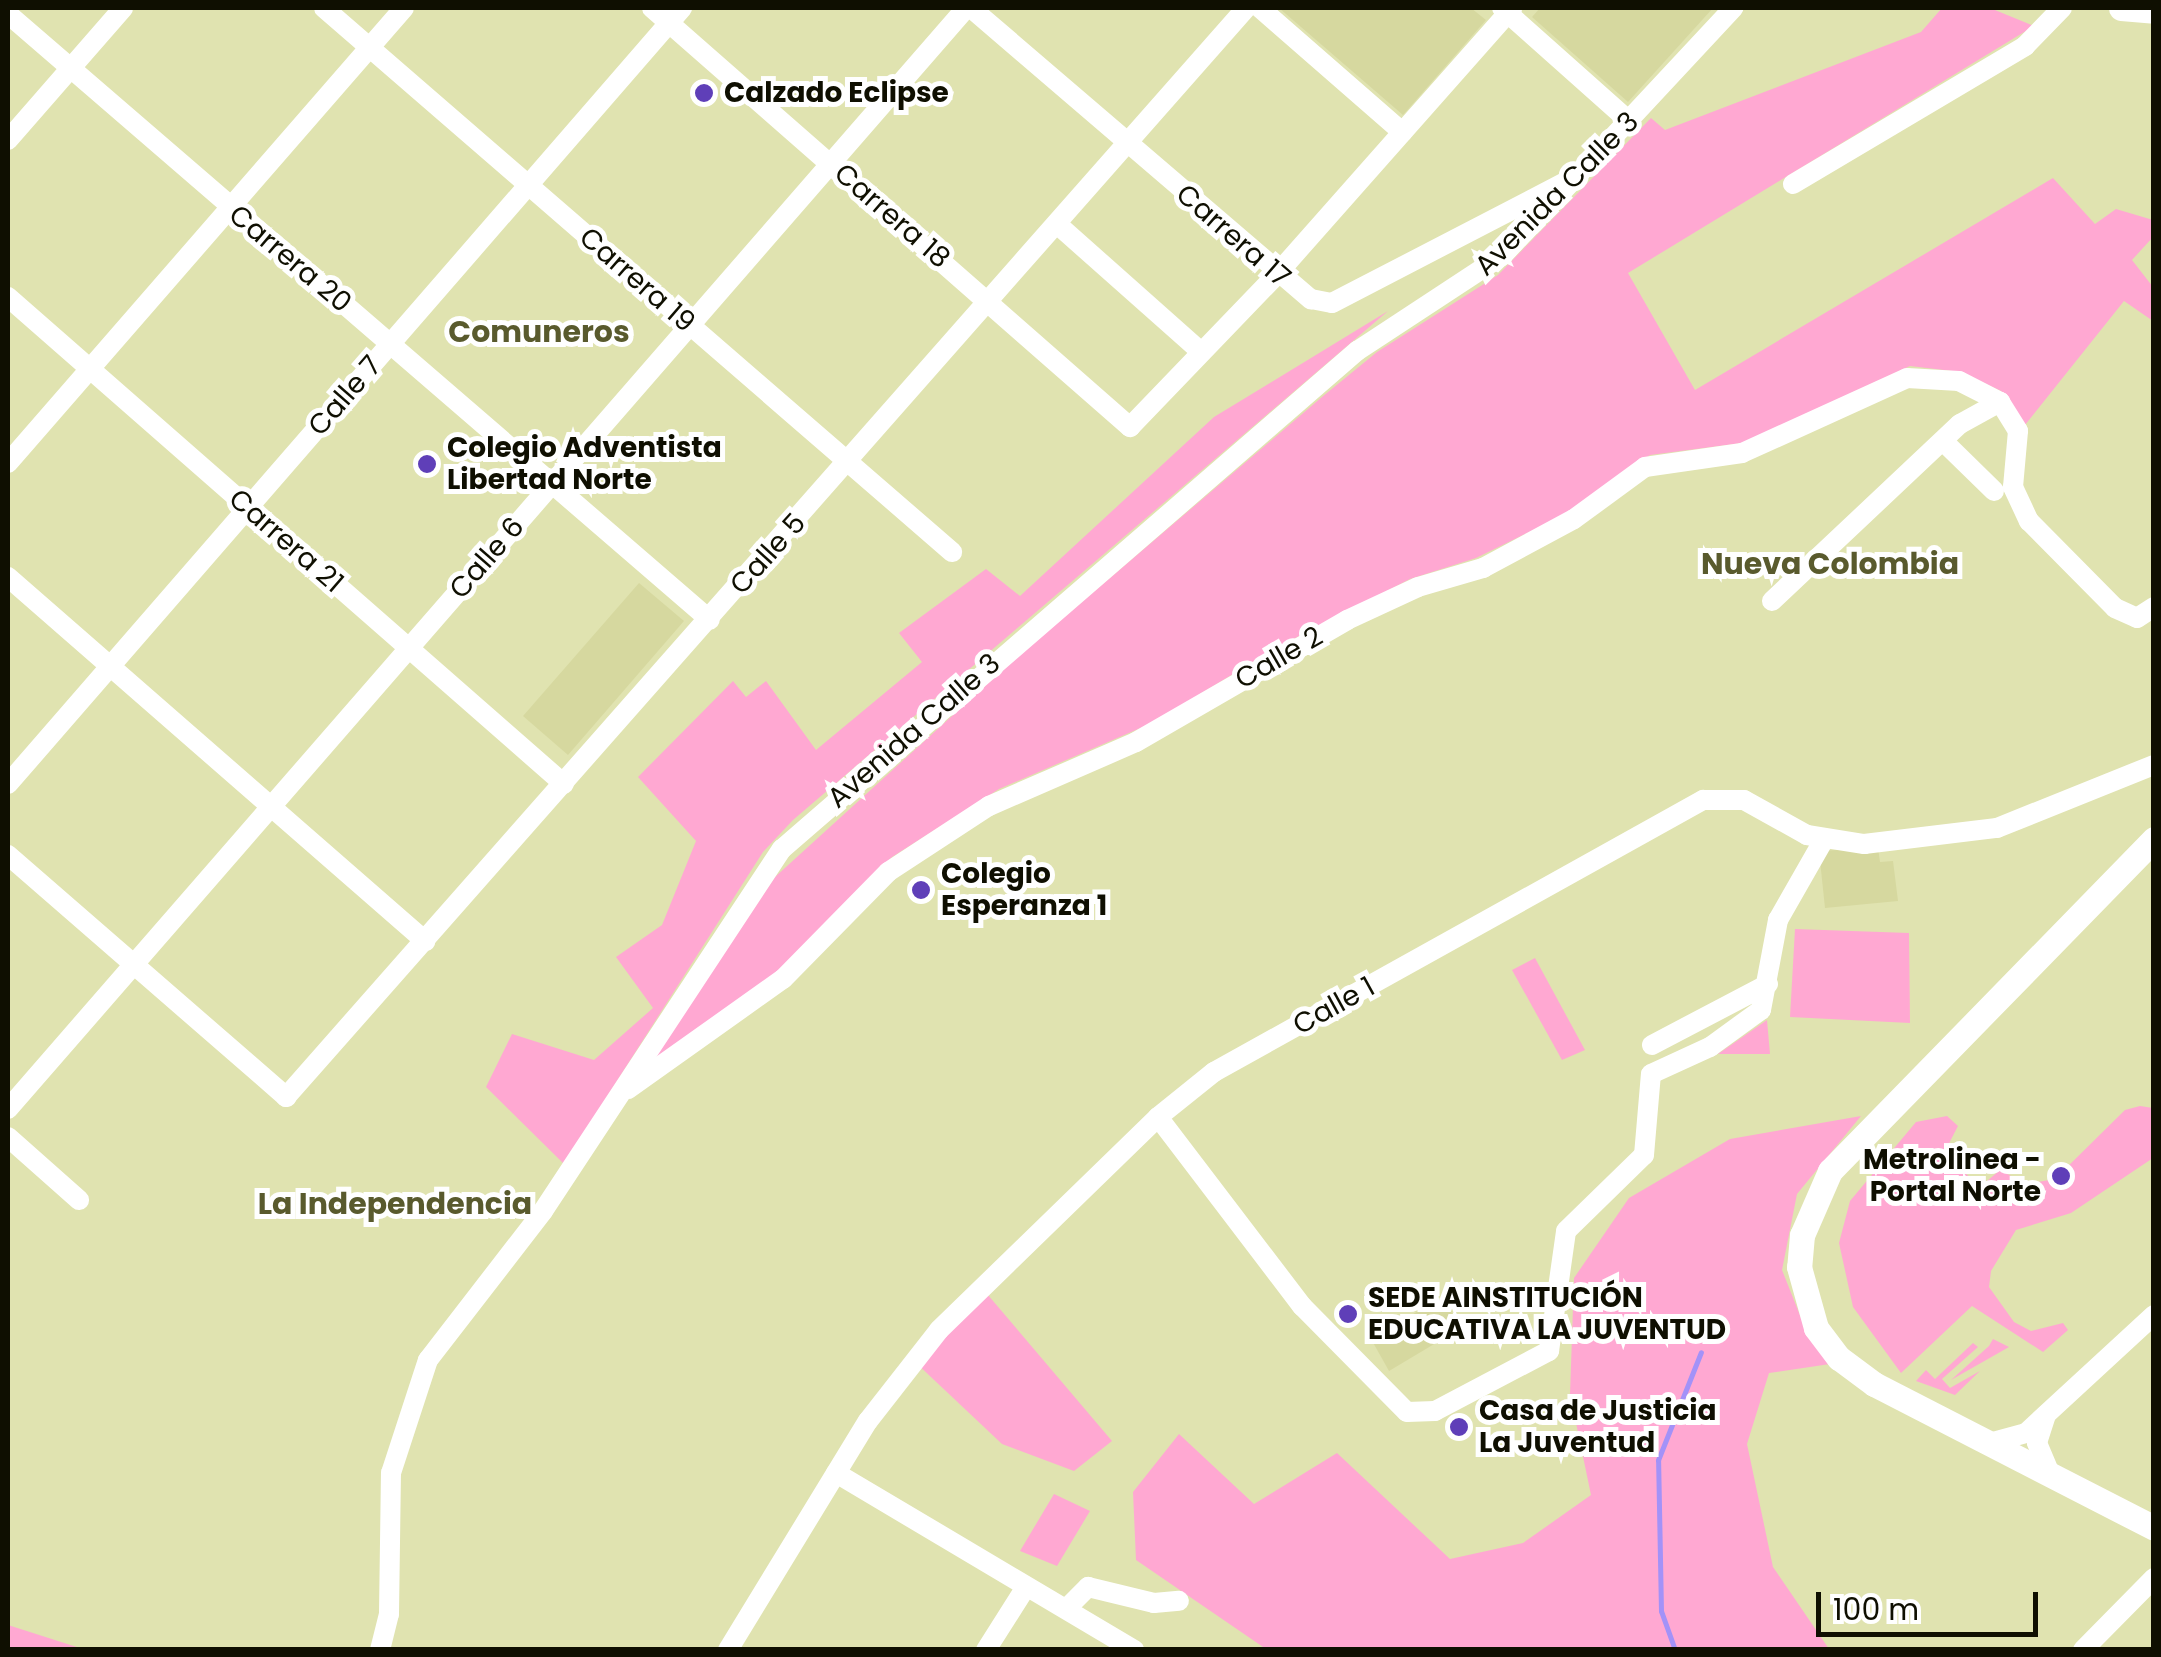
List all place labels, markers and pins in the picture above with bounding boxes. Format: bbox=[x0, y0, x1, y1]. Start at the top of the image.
place label: Calzado Eclipse bbox=[724, 76, 949, 110]
marker: Calzado Eclipse bbox=[693, 82, 715, 104]
place label: Colegio Adventista Libertad Norte bbox=[447, 431, 722, 497]
marker: Colegio Adventista Libertad Norte bbox=[416, 453, 438, 475]
place label: Colegio Esperanza 1 bbox=[941, 857, 1107, 923]
marker: Colegio Esperanza 1 bbox=[910, 879, 932, 901]
place label: Metrolinea - Portal Norte bbox=[1863, 1143, 2041, 1209]
marker: Metrolinea - Portal Norte bbox=[2050, 1165, 2072, 1187]
place label: SEDE AINSTITUCIÓN EDUCATIVA LA JUVENTUD bbox=[1368, 1281, 1726, 1347]
marker: SEDE AINSTITUCIÓN EDUCATIVA LA JUVENTUD bbox=[1337, 1303, 1359, 1325]
place label: Casa de Justicia La Juventud bbox=[1479, 1394, 1717, 1460]
marker: Casa de Justicia La Juventud bbox=[1448, 1416, 1470, 1438]

